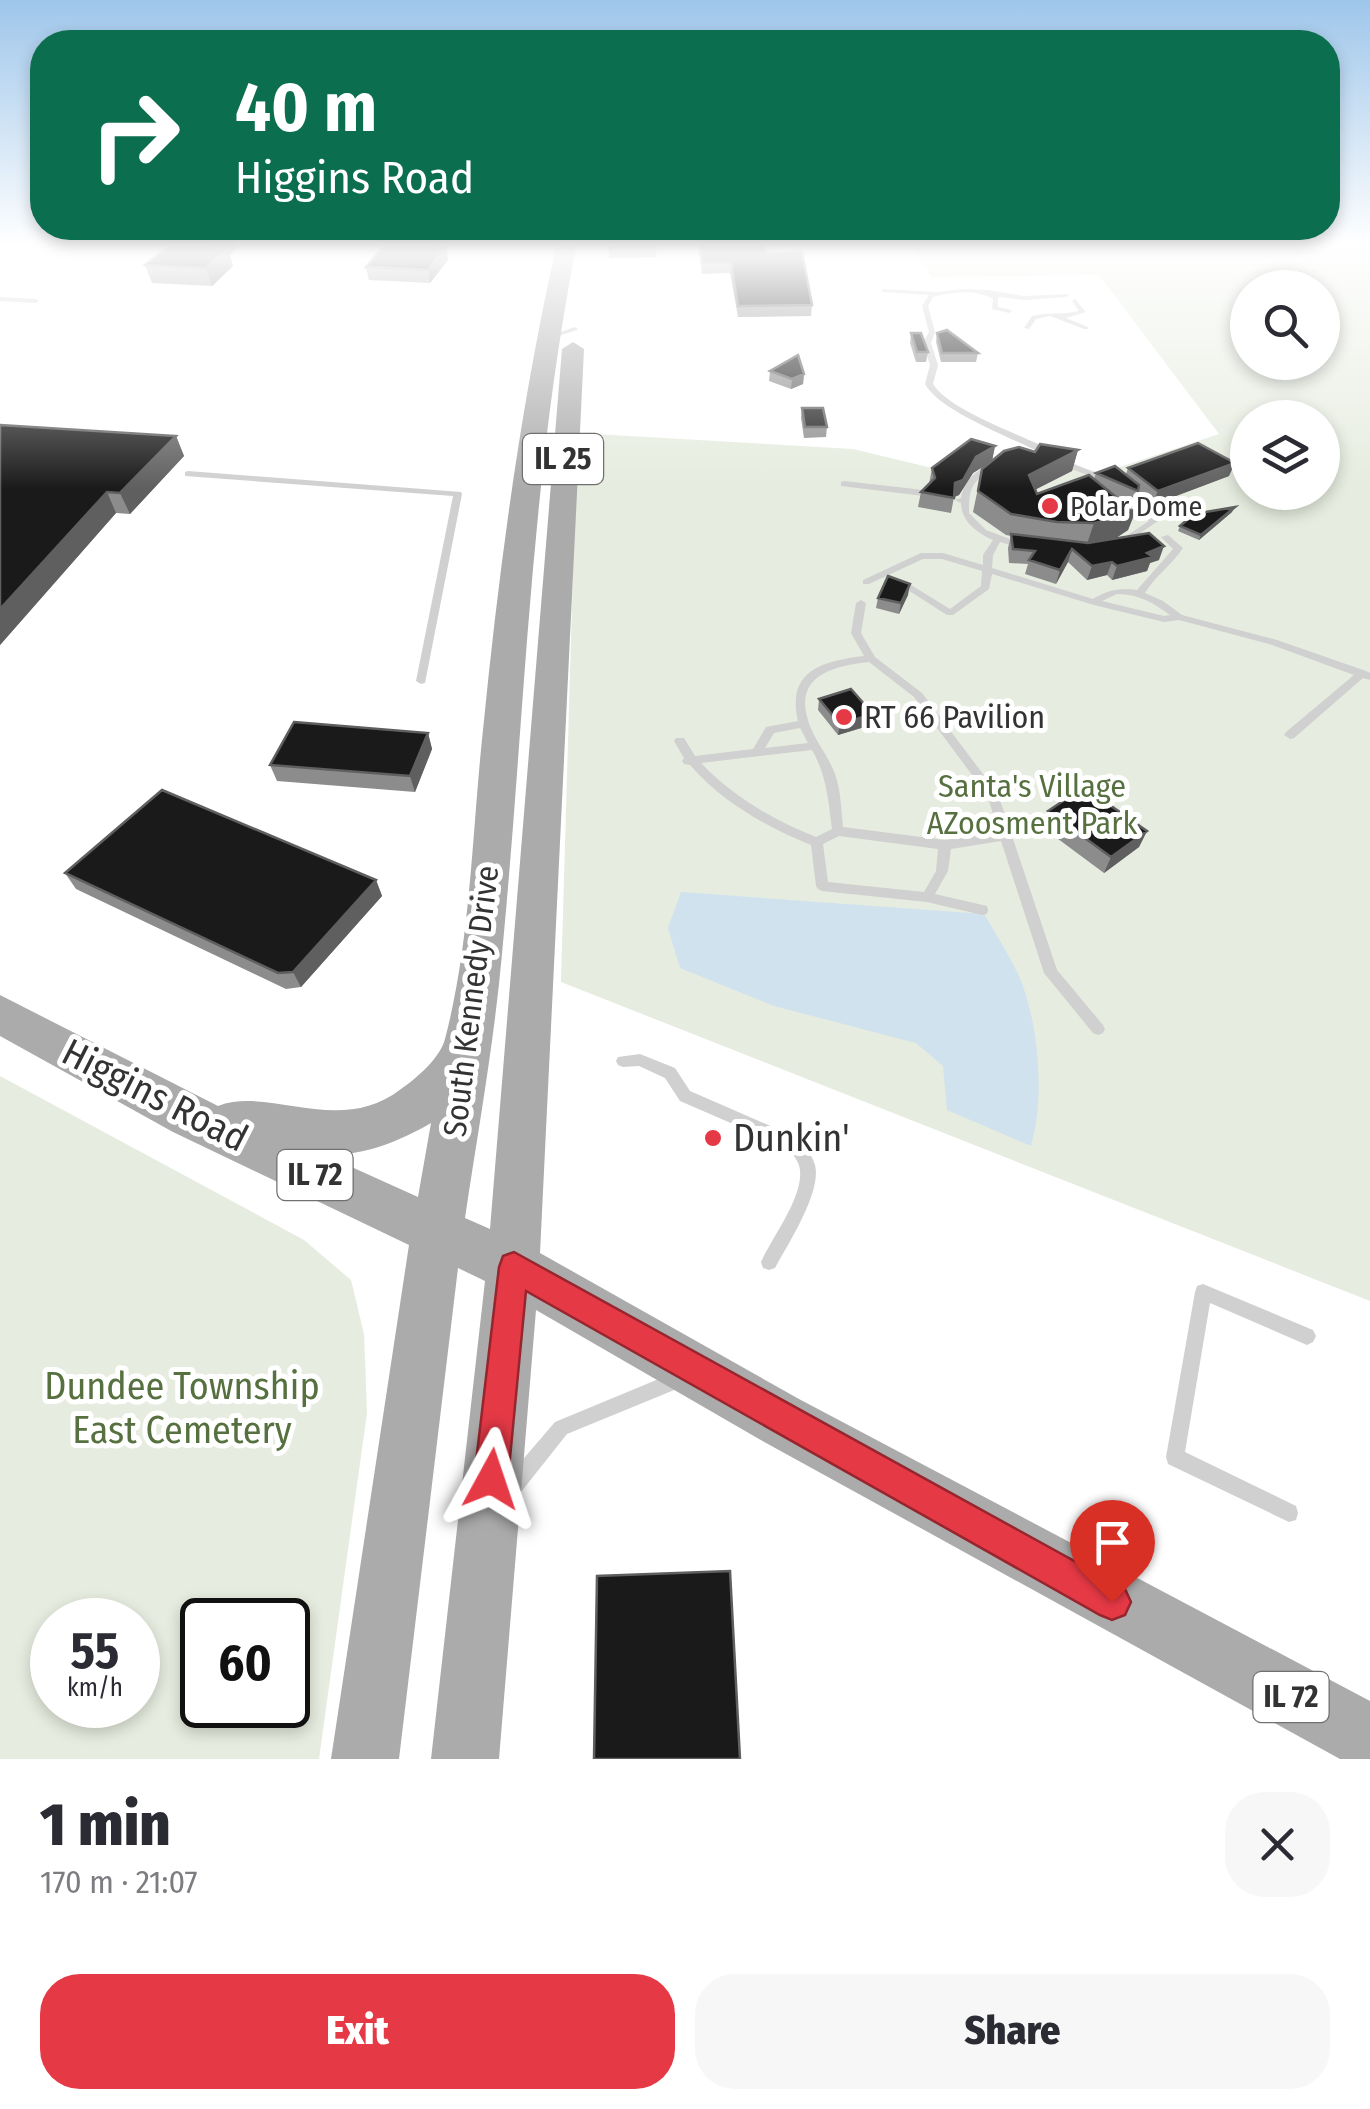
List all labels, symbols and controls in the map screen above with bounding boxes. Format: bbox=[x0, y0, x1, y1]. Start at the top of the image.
text: 40 m bbox=[235, 66, 377, 150]
icon: right bbox=[70, 70, 200, 200]
text: Higgins Road bbox=[235, 151, 474, 205]
map controls bbox=[1230, 270, 1340, 510]
button: search bbox=[1230, 270, 1340, 380]
button: layers bbox=[1230, 400, 1340, 510]
road number: IL 25 bbox=[523, 434, 603, 484]
place label: Polar Dome bbox=[1070, 490, 1202, 523]
marker: Polar Dome bbox=[1039, 495, 1061, 517]
place label: RT 66 Pavilion bbox=[864, 698, 1045, 736]
marker: RT 66 Pavilion bbox=[833, 706, 855, 728]
park label: Santa's Village AZoosment Park bbox=[927, 767, 1137, 842]
street label: South Kennedy Drive bbox=[436, 863, 506, 1139]
street label: Higgins Road bbox=[55, 1029, 255, 1161]
place label: Dunkin' bbox=[733, 1115, 850, 1161]
marker: Dunkin' bbox=[702, 1127, 724, 1149]
road number: IL 72 bbox=[278, 1150, 352, 1200]
park label: Dundee Township East Cemetery bbox=[44, 1363, 320, 1453]
position arrow bbox=[439, 1427, 543, 1531]
pin bbox=[1070, 1500, 1155, 1603]
icon: arrive bbox=[1085, 1515, 1140, 1570]
speed limit sign: 60 bbox=[180, 1598, 310, 1728]
text: 55 bbox=[71, 1621, 119, 1681]
road number: IL 72 bbox=[1254, 1672, 1328, 1722]
text: km/h bbox=[67, 1673, 123, 1703]
text: 1 min bbox=[40, 1789, 171, 1861]
button: close bbox=[1225, 1792, 1330, 1897]
text: 170 m · 21:07 bbox=[40, 1863, 197, 1901]
button: Exit bbox=[40, 1974, 675, 2089]
button: Share bbox=[695, 1974, 1330, 2089]

